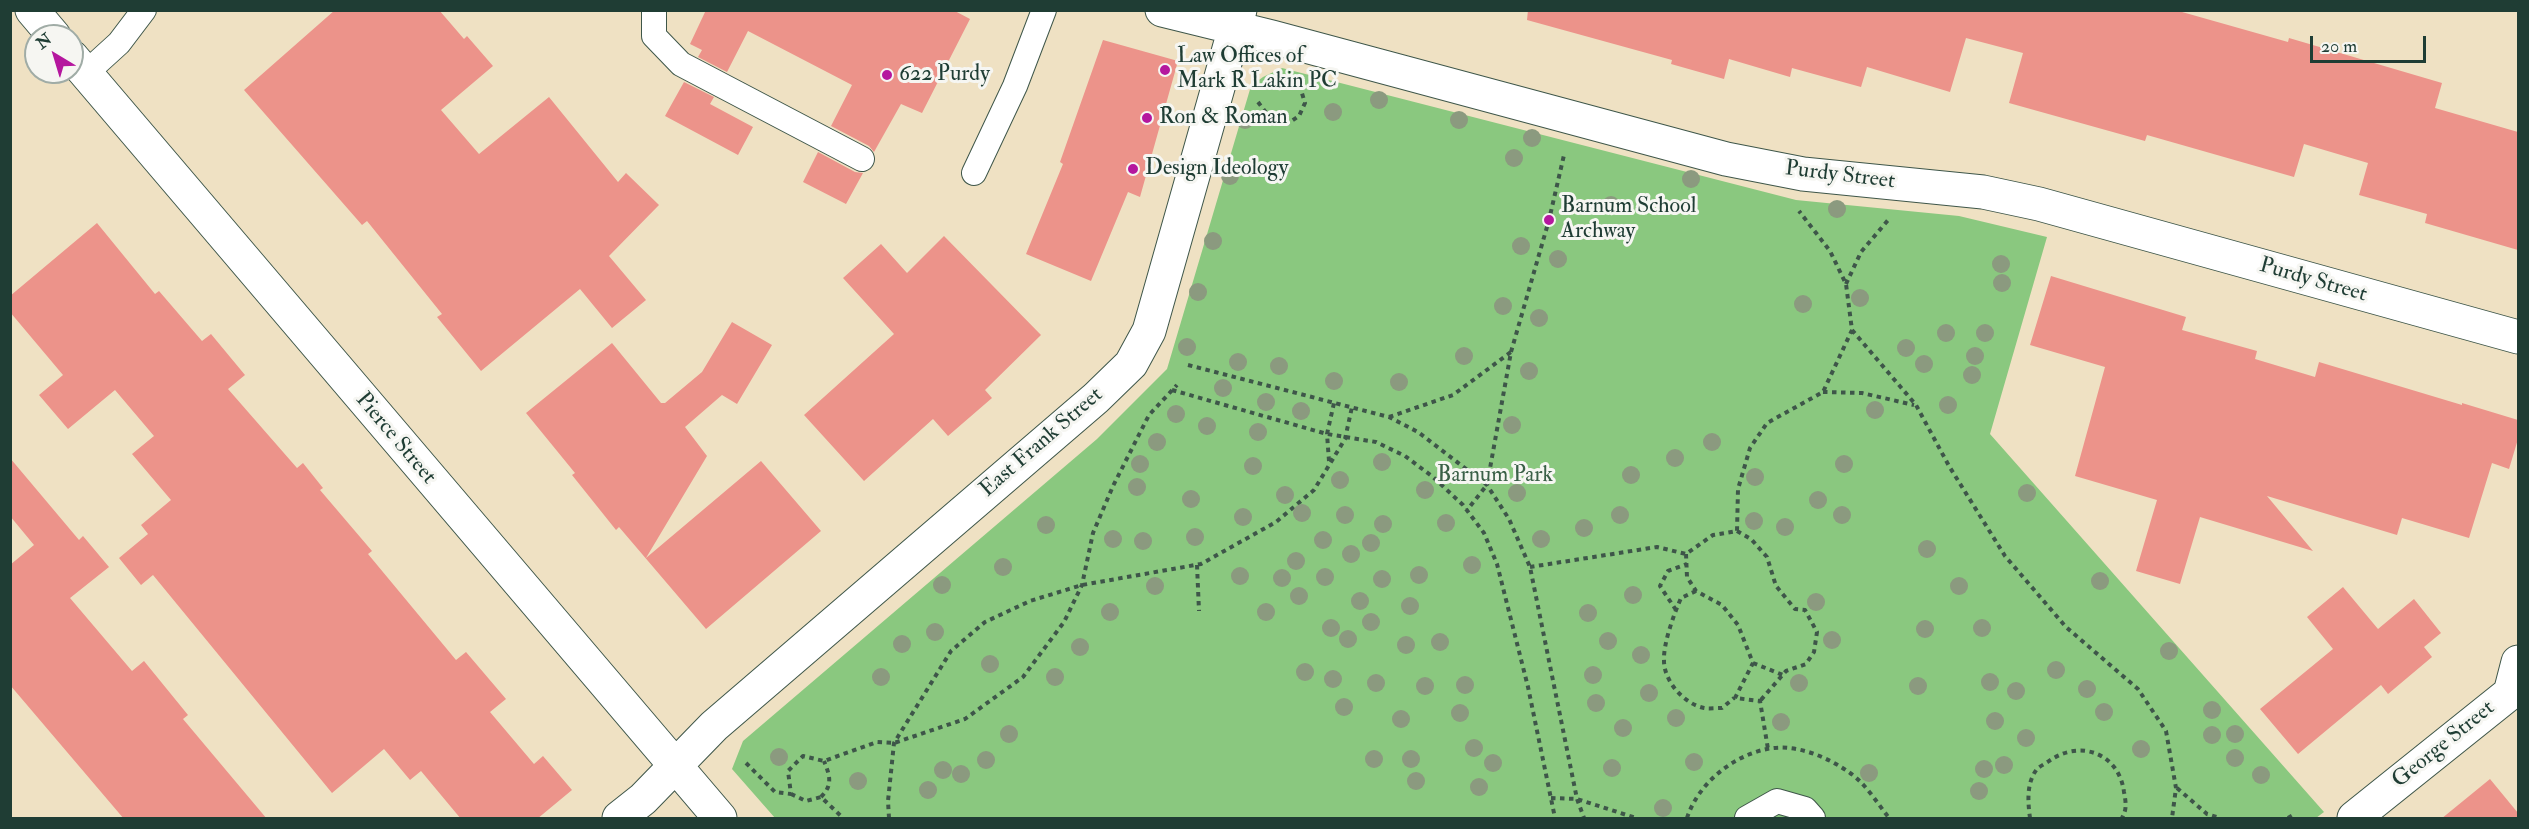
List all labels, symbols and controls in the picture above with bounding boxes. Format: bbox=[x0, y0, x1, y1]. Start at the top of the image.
north arrow bbox=[24, 24, 84, 84]
scale bar bbox=[2313, 24, 2428, 62]
text: N bbox=[32, 29, 56, 54]
text: 20 m bbox=[2321, 35, 2357, 58]
place label: Law Offices of Mark R Lakin PC bbox=[1177, 44, 1337, 96]
place label: 622 Purdy bbox=[899, 62, 990, 88]
marker: Law Offices of Mark R Lakin PC bbox=[1158, 63, 1172, 77]
marker: 622 Purdy bbox=[880, 68, 894, 82]
place label: Ron & Roman bbox=[1159, 105, 1288, 131]
marker: Ron & Roman bbox=[1140, 111, 1154, 125]
place label: Design Ideology bbox=[1145, 156, 1288, 182]
street label: Purdy Street bbox=[1784, 156, 1896, 196]
marker: Design Ideology bbox=[1126, 162, 1140, 176]
place label: Barnum School Archway bbox=[1561, 194, 1696, 246]
marker: Barnum School Archway bbox=[1542, 213, 1556, 227]
street label: Purdy Street bbox=[2256, 253, 2370, 309]
street label: East Frank Street bbox=[975, 382, 1109, 504]
street label: Pierce Street bbox=[349, 388, 441, 490]
park label: Barnum Park bbox=[1437, 463, 1553, 489]
street label: George Street bbox=[2387, 696, 2501, 794]

